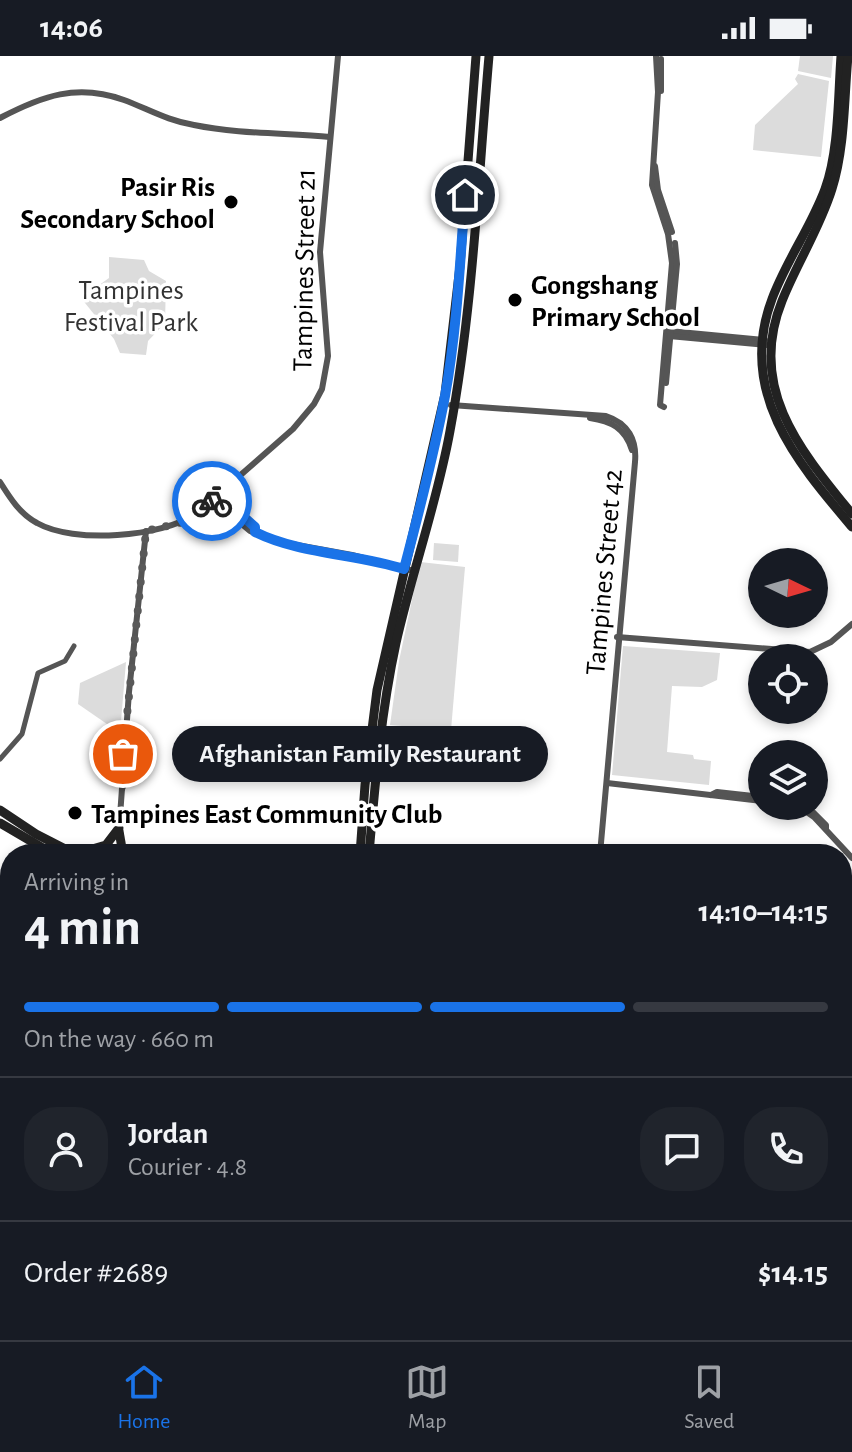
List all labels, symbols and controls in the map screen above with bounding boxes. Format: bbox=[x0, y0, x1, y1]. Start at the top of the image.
text: 14:06 bbox=[40, 13, 103, 43]
pin bbox=[431, 161, 499, 229]
street label: Tampines Street 21 bbox=[289, 168, 321, 372]
icon: home bbox=[443, 173, 487, 217]
place label: Pasir Ris Secondary School bbox=[20, 174, 215, 234]
marker: Pasir Ris Secondary School bbox=[222, 193, 240, 211]
place label: Gongshang Primary School bbox=[531, 272, 700, 332]
park label: Tampines Festival Park bbox=[64, 277, 198, 337]
marker: Gongshang Primary School bbox=[506, 291, 524, 309]
courier bbox=[172, 461, 252, 541]
street label: Tampines Street 42 bbox=[582, 468, 628, 677]
icon: bike bbox=[190, 479, 234, 523]
north arrow bbox=[748, 548, 828, 628]
map controls bbox=[748, 548, 828, 820]
button: locate bbox=[748, 644, 828, 724]
pin bbox=[89, 720, 157, 788]
callout: Afghanistan Family Restaurant bbox=[171, 726, 547, 782]
icon: bag bbox=[101, 732, 145, 776]
button: layers bbox=[748, 740, 828, 820]
text: Afghanistan Family Restaurant bbox=[199, 741, 521, 767]
place label: Tampines East Community Club bbox=[91, 801, 442, 829]
marker: Tampines East Community Club bbox=[66, 804, 84, 822]
text: Arriving in bbox=[24, 869, 129, 895]
text: 14:10–14:15 bbox=[698, 897, 828, 927]
text: 4 min bbox=[24, 902, 141, 954]
text: On the way · 660 m bbox=[24, 1026, 214, 1052]
button: person bbox=[24, 1107, 108, 1191]
button: chat bbox=[640, 1107, 724, 1191]
button: phone bbox=[744, 1107, 828, 1191]
text: Jordan bbox=[128, 1119, 208, 1149]
text: Courier · 4.8 bbox=[128, 1154, 247, 1180]
text: Order #2689 bbox=[24, 1258, 168, 1288]
text: $14.15 bbox=[758, 1258, 828, 1288]
tab: Home bbox=[117, 1360, 170, 1434]
tab: Map bbox=[405, 1360, 449, 1434]
tab: Saved bbox=[684, 1360, 735, 1434]

